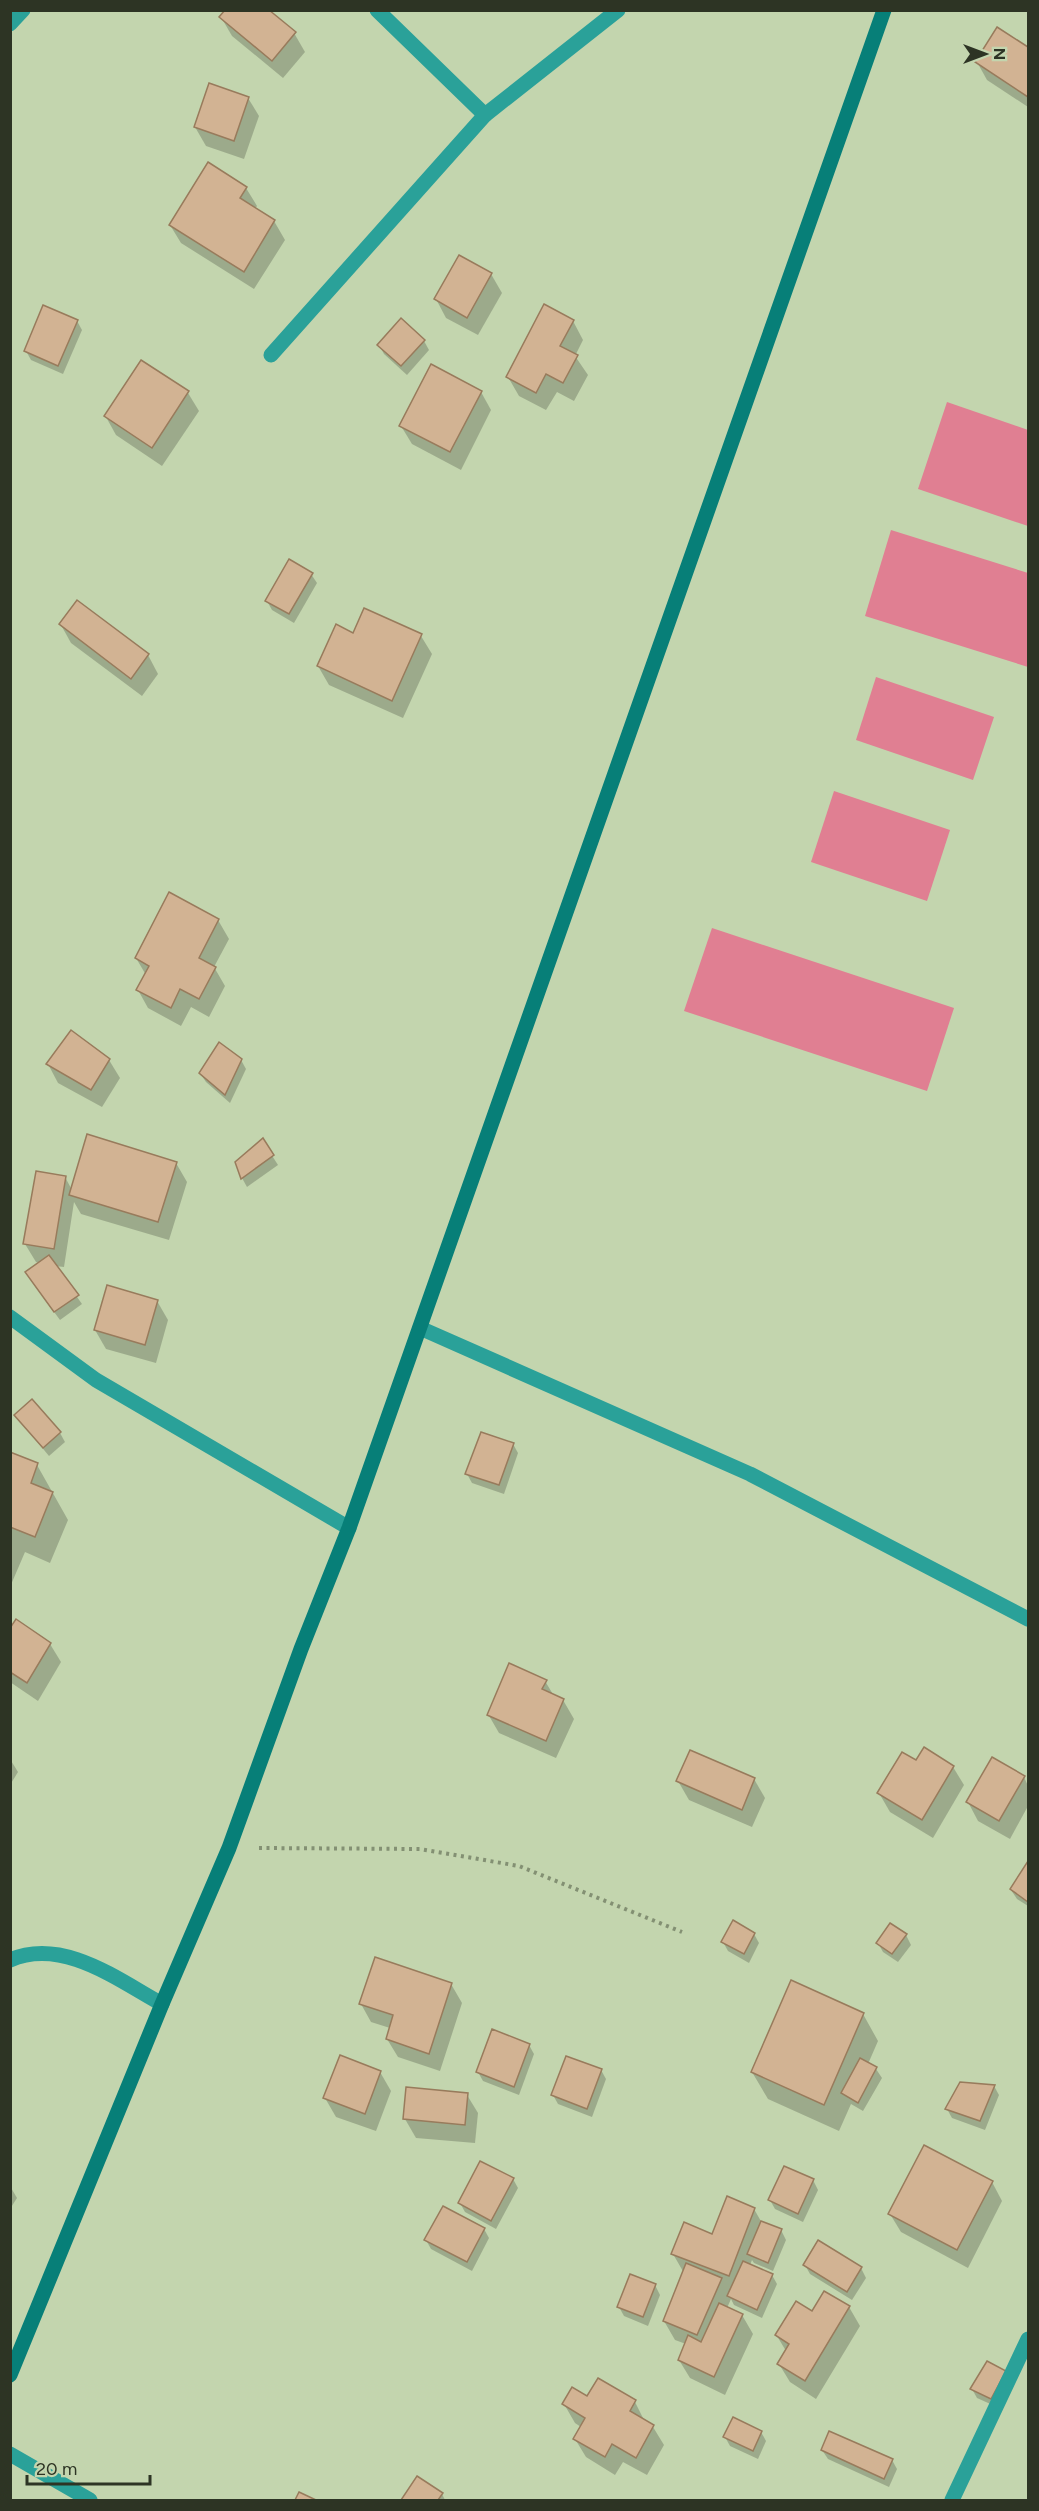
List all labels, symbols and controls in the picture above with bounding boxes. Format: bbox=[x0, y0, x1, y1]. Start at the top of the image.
north arrow bbox=[955, 24, 1015, 84]
text: N bbox=[990, 48, 1009, 60]
scale bar bbox=[27, 2448, 150, 2486]
text: 20 m bbox=[36, 2458, 77, 2480]

